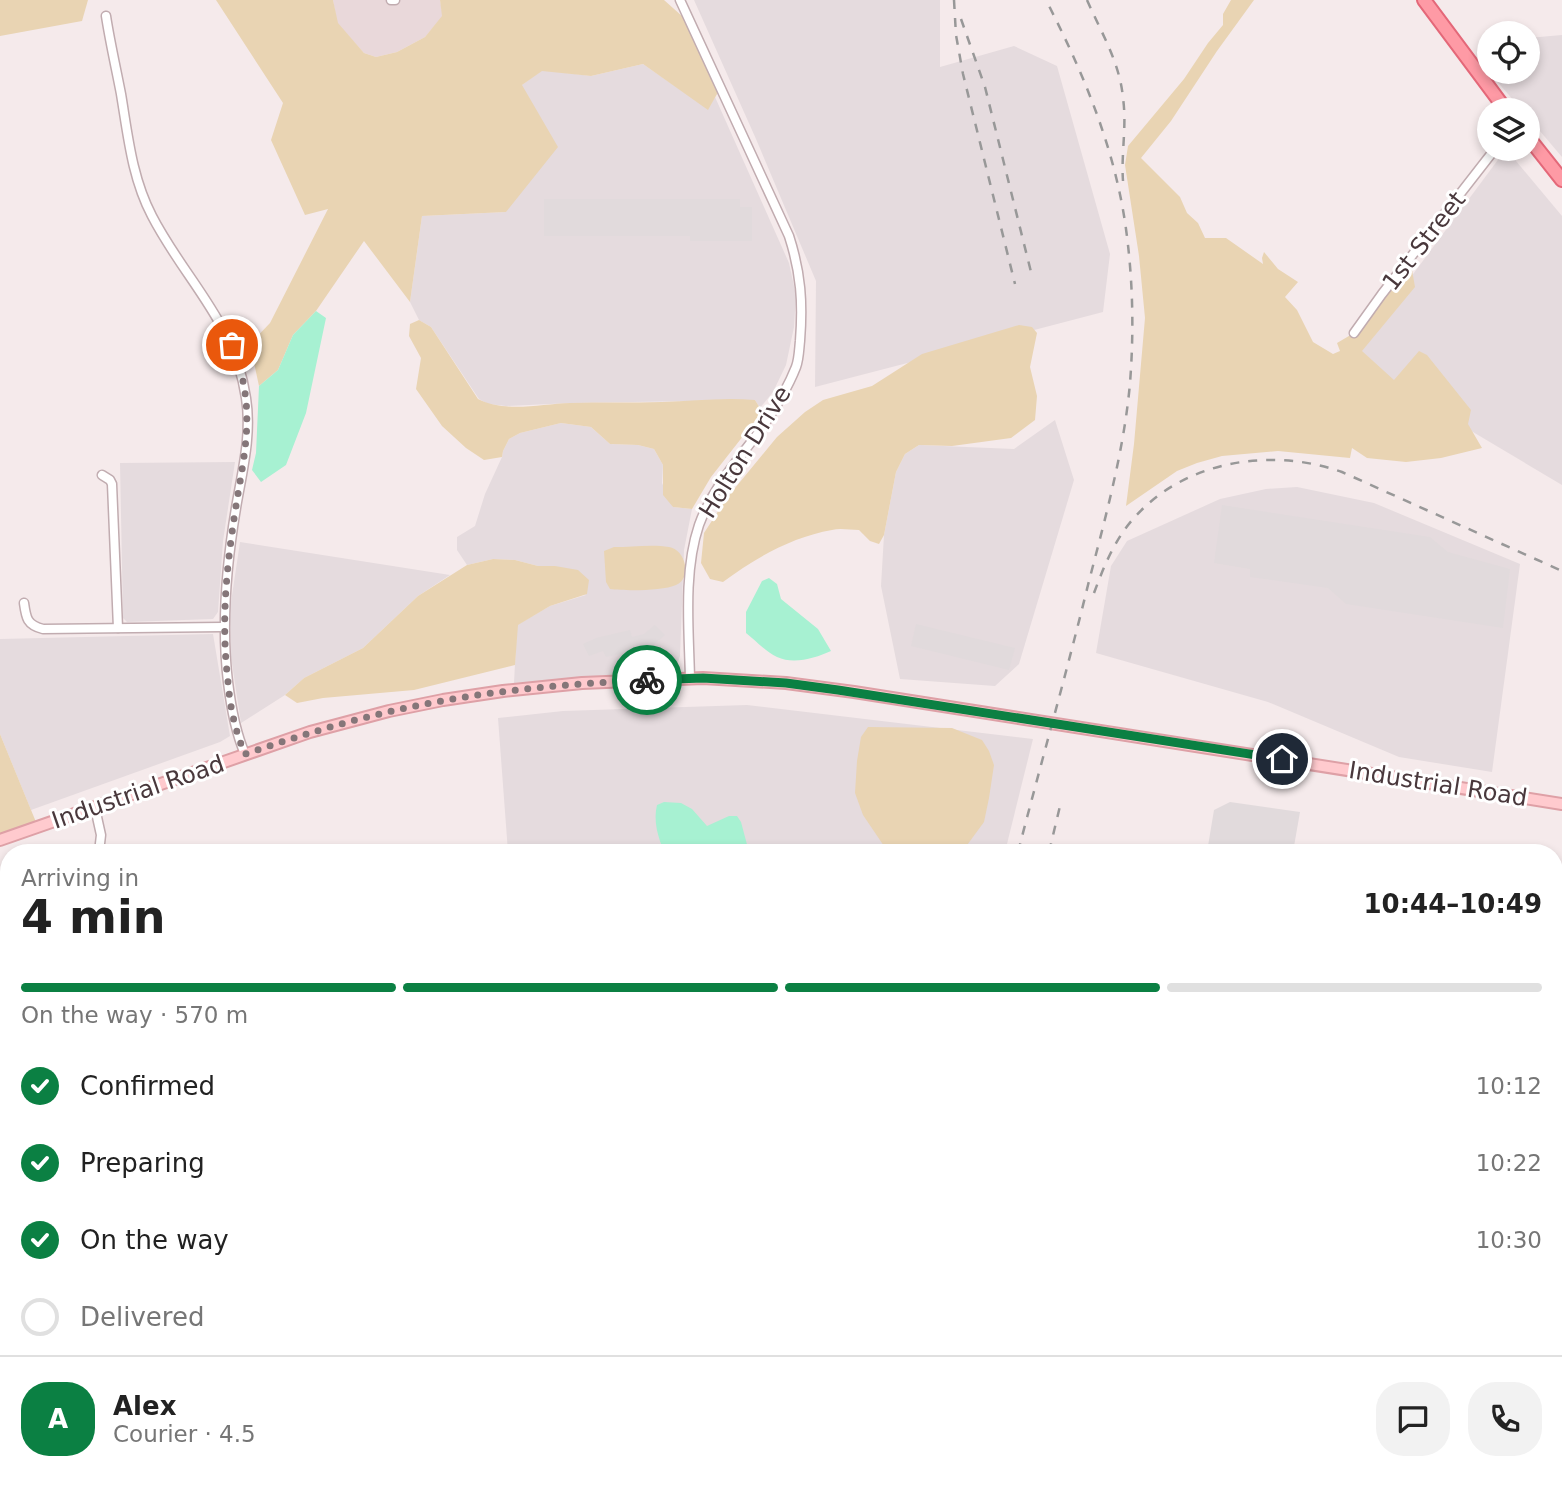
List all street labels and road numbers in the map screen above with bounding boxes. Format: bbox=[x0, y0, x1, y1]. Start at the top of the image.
street label: 1st Street bbox=[1377, 186, 1471, 296]
street label: Holton Drive bbox=[693, 381, 797, 523]
street label: Industrial Road bbox=[48, 749, 228, 835]
street label: Industrial Road bbox=[1347, 756, 1529, 812]

